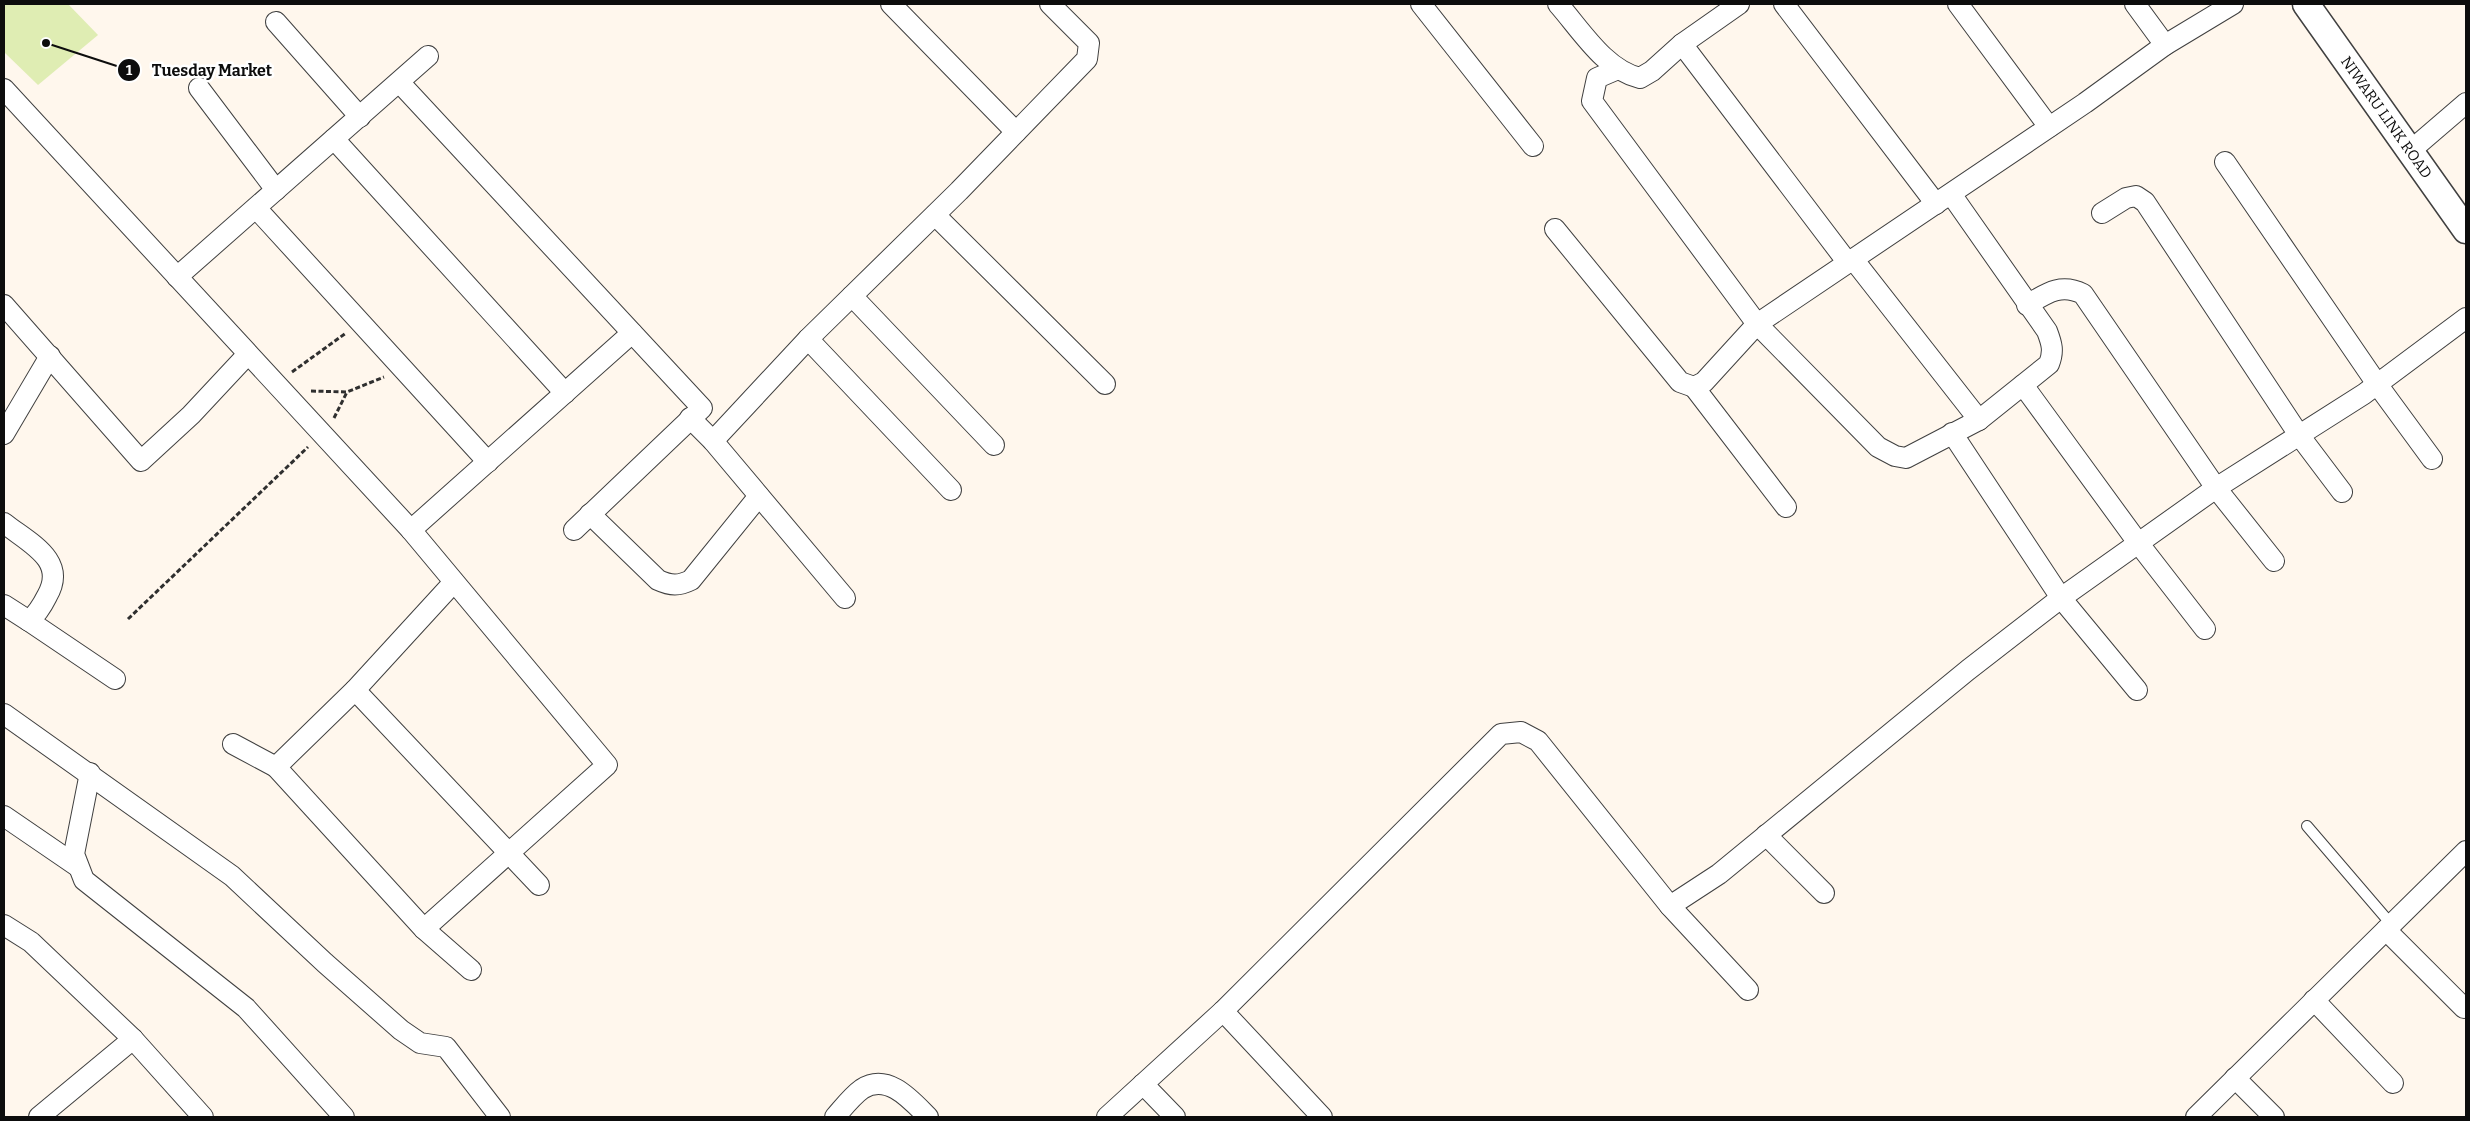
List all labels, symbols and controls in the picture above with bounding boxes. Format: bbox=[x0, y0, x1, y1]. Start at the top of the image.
street label: NIWARU LINK ROAD bbox=[2337, 53, 2436, 182]
callout: Tuesday Market bbox=[116, 55, 282, 86]
text: 1 bbox=[126, 61, 133, 79]
text: Tuesday Market bbox=[152, 61, 273, 80]

